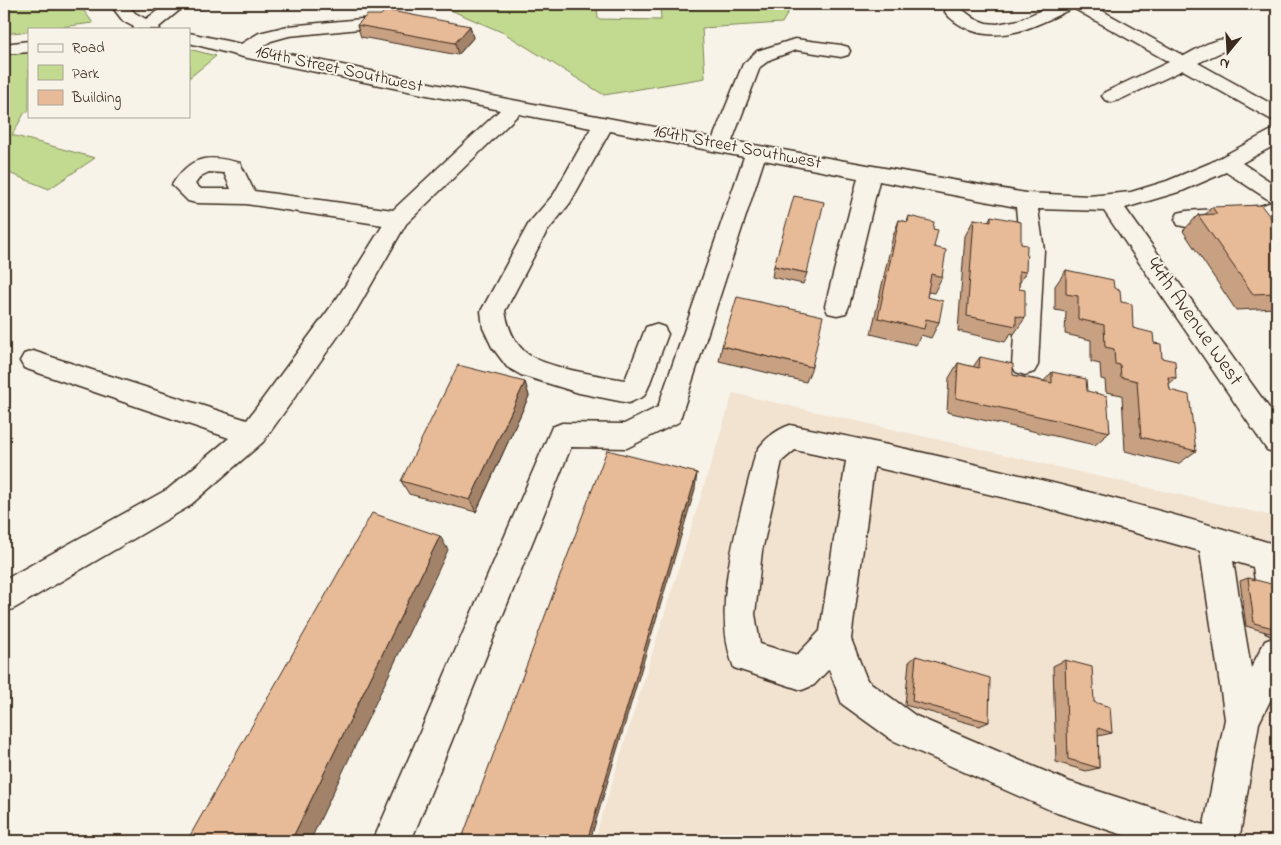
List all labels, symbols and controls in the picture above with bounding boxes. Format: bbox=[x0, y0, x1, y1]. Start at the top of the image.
legend bbox=[28, 28, 190, 118]
north arrow bbox=[1204, 28, 1254, 78]
text: Road bbox=[72, 37, 105, 59]
street label: 164th Street Southwest bbox=[253, 40, 425, 100]
text: N bbox=[1217, 51, 1232, 74]
text: Park bbox=[72, 63, 100, 85]
text: Building bbox=[71, 87, 121, 110]
street label: 164th Street Southwest bbox=[651, 119, 823, 177]
street label: 44th Avenue West bbox=[1138, 252, 1250, 392]

